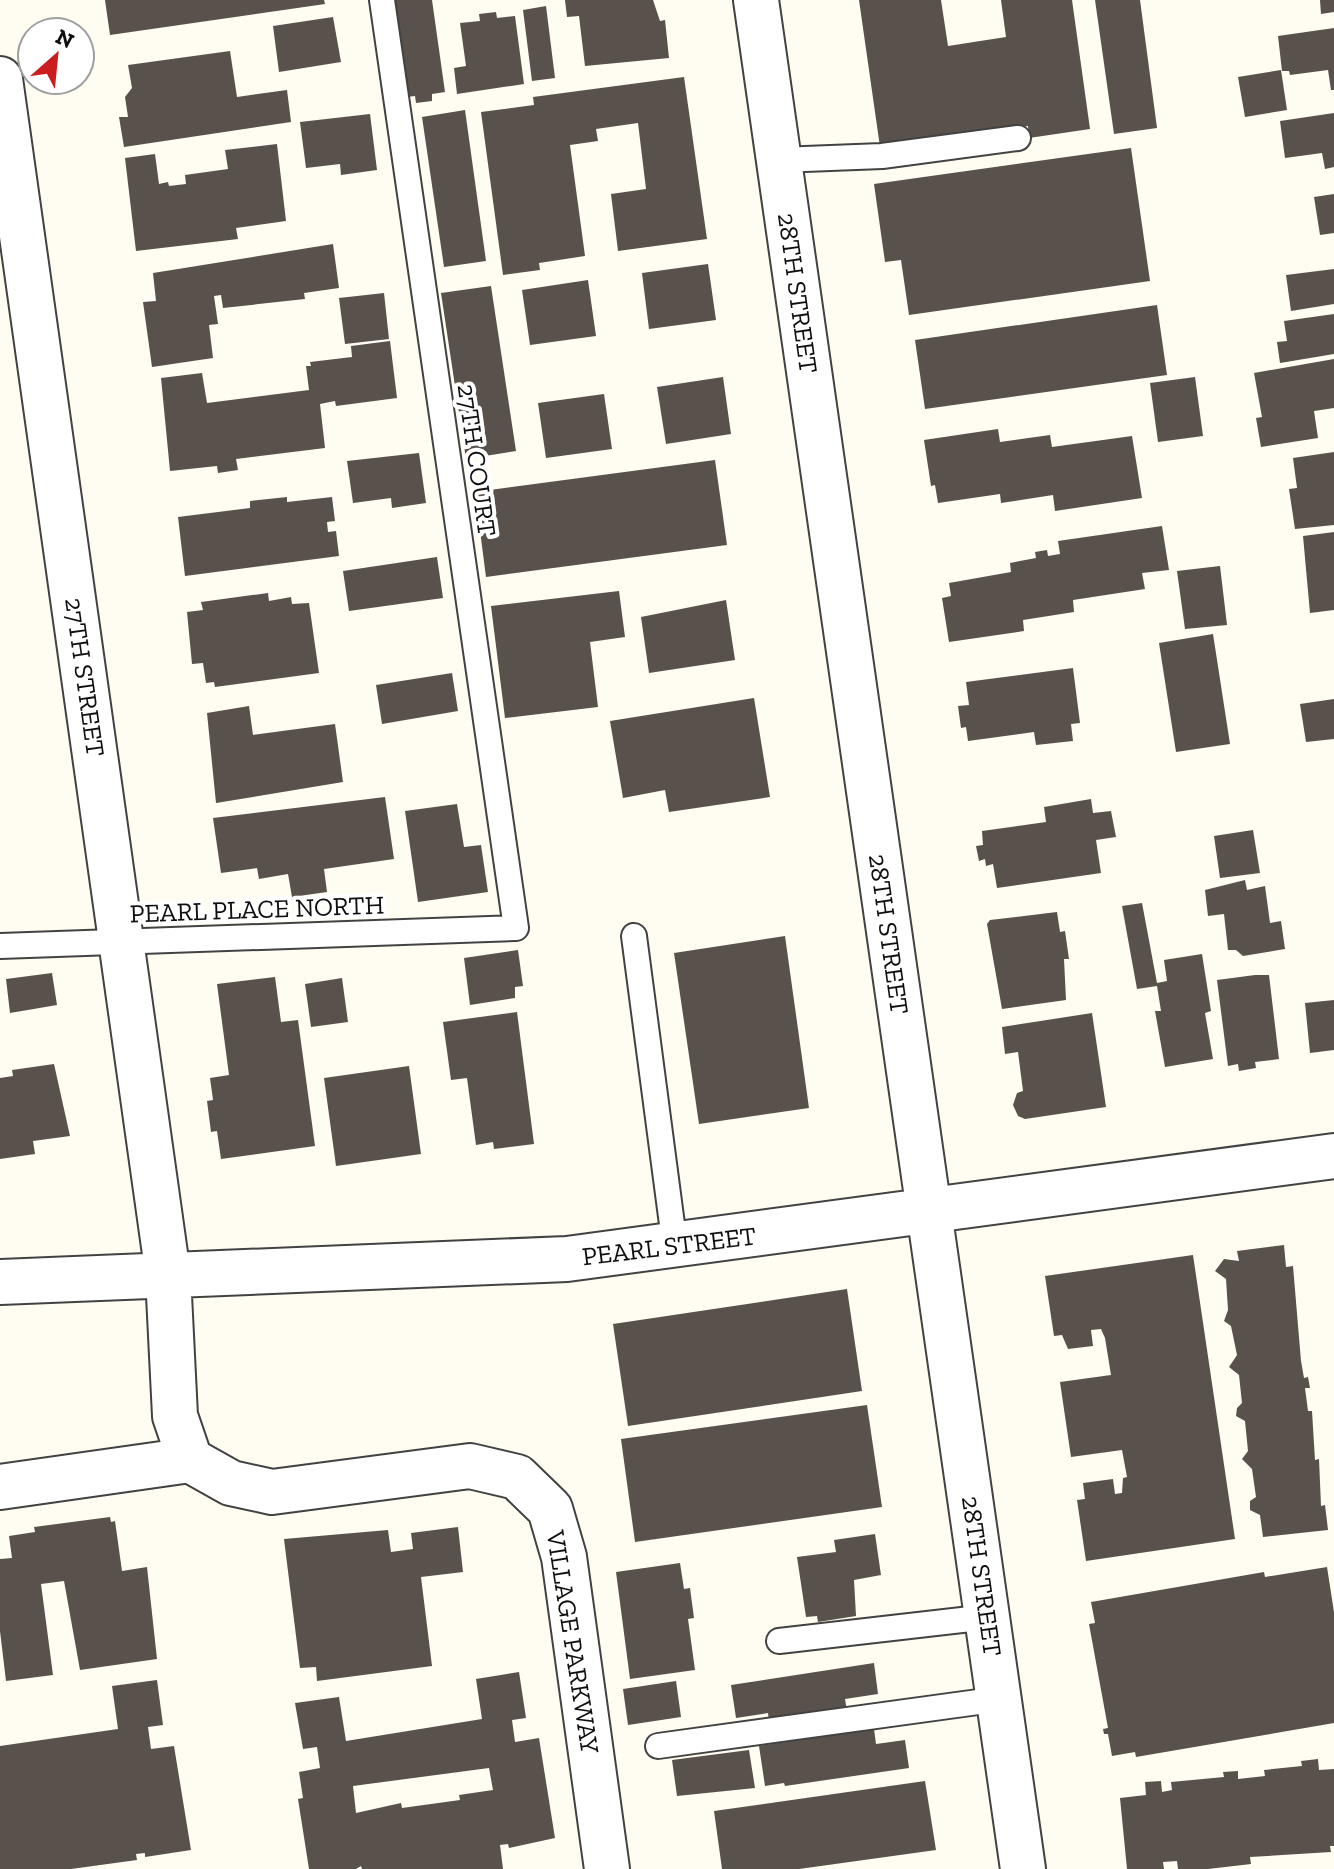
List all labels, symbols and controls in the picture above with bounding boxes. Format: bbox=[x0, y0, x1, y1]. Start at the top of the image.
north arrow bbox=[16, 16, 96, 96]
text: N bbox=[51, 23, 79, 55]
street label: 28TH STREET bbox=[771, 211, 825, 375]
street label: 27TH COURT bbox=[450, 382, 504, 538]
street label: 27TH STREET bbox=[58, 596, 112, 758]
street label: 28TH STREET bbox=[862, 852, 916, 1016]
street label: PEARL PLACE NORTH bbox=[129, 889, 385, 929]
street label: PEARL STREET bbox=[580, 1219, 758, 1273]
street label: 28TH STREET bbox=[955, 1494, 1009, 1658]
street label: VILLAGE PARKWAY bbox=[539, 1527, 606, 1756]

